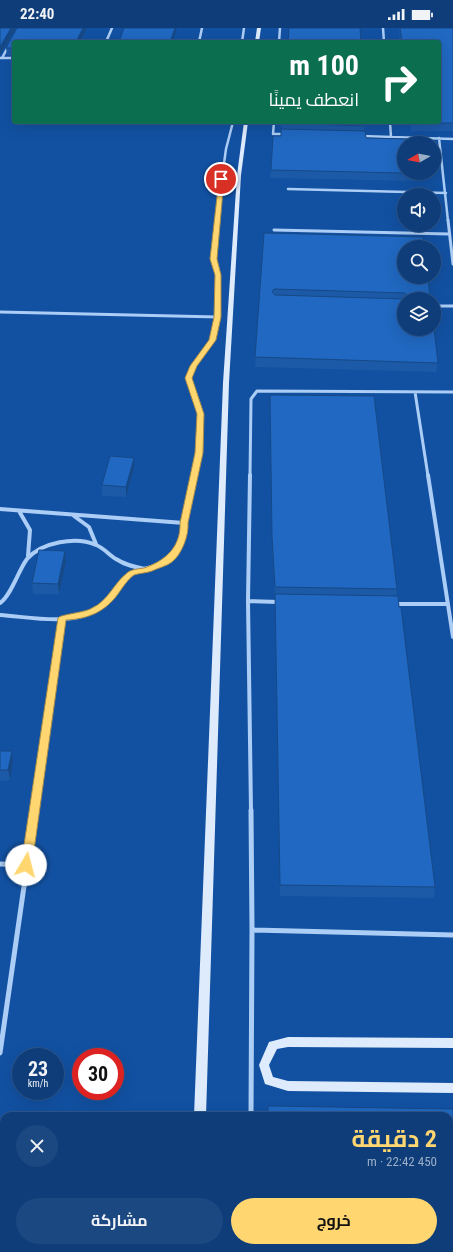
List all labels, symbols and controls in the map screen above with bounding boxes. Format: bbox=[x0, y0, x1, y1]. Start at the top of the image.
text: 22:40 bbox=[20, 5, 54, 23]
text: 100 m bbox=[289, 49, 359, 82]
icon: right bbox=[373, 56, 425, 108]
text: انعطف يمينًا bbox=[268, 89, 359, 110]
north arrow bbox=[397, 136, 441, 180]
map controls bbox=[397, 136, 441, 336]
pin bbox=[204, 162, 238, 196]
icon: arrive bbox=[210, 168, 232, 190]
button: sound bbox=[397, 188, 441, 232]
button: search bbox=[397, 240, 441, 284]
button: layers bbox=[397, 292, 441, 336]
position arrow bbox=[5, 844, 47, 886]
speed limit sign: 30 bbox=[72, 1048, 124, 1100]
text: 23 bbox=[28, 1057, 48, 1081]
text: km/h bbox=[28, 1078, 48, 1089]
button: close bbox=[16, 1125, 58, 1167]
text: 2 دقيقة bbox=[351, 1125, 437, 1153]
text: 450 m · 22:42 bbox=[367, 1154, 437, 1169]
button: مشاركة bbox=[16, 1198, 223, 1244]
button: خروج bbox=[231, 1198, 437, 1244]

